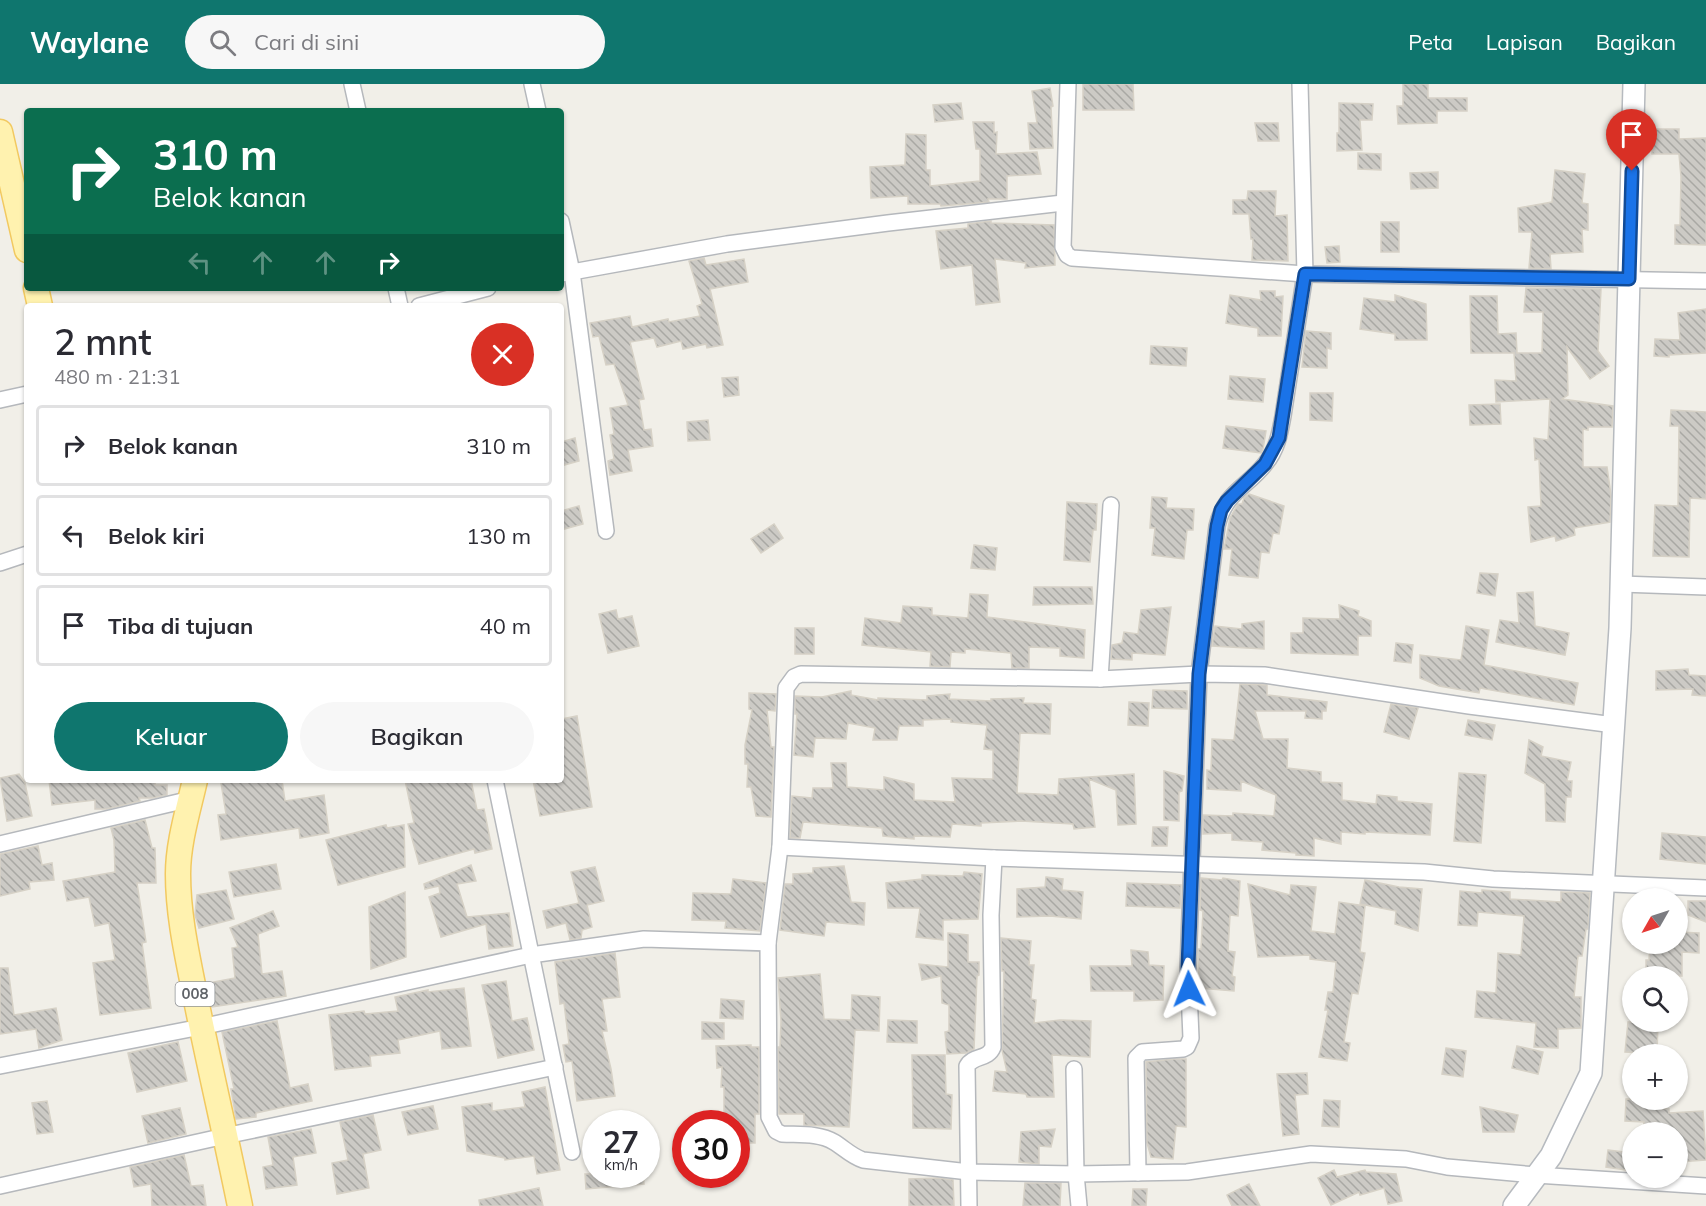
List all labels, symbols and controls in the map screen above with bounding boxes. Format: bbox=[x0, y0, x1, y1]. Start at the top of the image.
search box bbox=[185, 15, 605, 69]
text: Waylane bbox=[30, 25, 149, 60]
icon: search bbox=[206, 26, 239, 59]
text: Cari di sini bbox=[254, 28, 359, 56]
text: Peta bbox=[1408, 29, 1453, 55]
text: Lapisan bbox=[1486, 29, 1563, 55]
text: Bagikan bbox=[1596, 29, 1676, 55]
pin bbox=[1606, 109, 1657, 171]
icon: arrive bbox=[1615, 118, 1648, 151]
text: 310 m bbox=[153, 128, 278, 181]
icon: right bbox=[54, 132, 132, 210]
text: Belok kanan bbox=[153, 180, 307, 214]
icon: left bbox=[183, 246, 216, 279]
icon: ahead bbox=[246, 246, 279, 279]
icon: ahead bbox=[309, 246, 342, 279]
icon: right bbox=[372, 246, 405, 279]
text: 2 mnt bbox=[54, 319, 152, 364]
button: close bbox=[471, 323, 534, 386]
text: 480 m · 21:31 bbox=[54, 364, 180, 389]
icon: right bbox=[57, 429, 90, 462]
text: Belok kanan bbox=[108, 432, 238, 460]
text: 310 m bbox=[466, 432, 531, 460]
icon: left bbox=[57, 519, 90, 552]
text: Belok kiri bbox=[108, 522, 204, 550]
text: 130 m bbox=[466, 522, 531, 550]
icon: arrive bbox=[57, 609, 90, 642]
text: Tiba di tujuan bbox=[108, 612, 253, 640]
text: 40 m bbox=[480, 612, 531, 640]
button: Keluar bbox=[54, 702, 288, 771]
button: Bagikan bbox=[300, 702, 534, 771]
north arrow bbox=[1622, 888, 1688, 954]
map controls bbox=[1622, 888, 1688, 1188]
position arrow bbox=[1157, 957, 1221, 1021]
button: search bbox=[1622, 966, 1688, 1032]
road number: 008 bbox=[176, 982, 214, 1006]
button: + bbox=[1622, 1044, 1688, 1110]
speed limit sign: 30 bbox=[672, 1110, 750, 1188]
button: − bbox=[1622, 1122, 1688, 1188]
text: 27 bbox=[603, 1123, 639, 1161]
text: km/h bbox=[604, 1155, 638, 1174]

